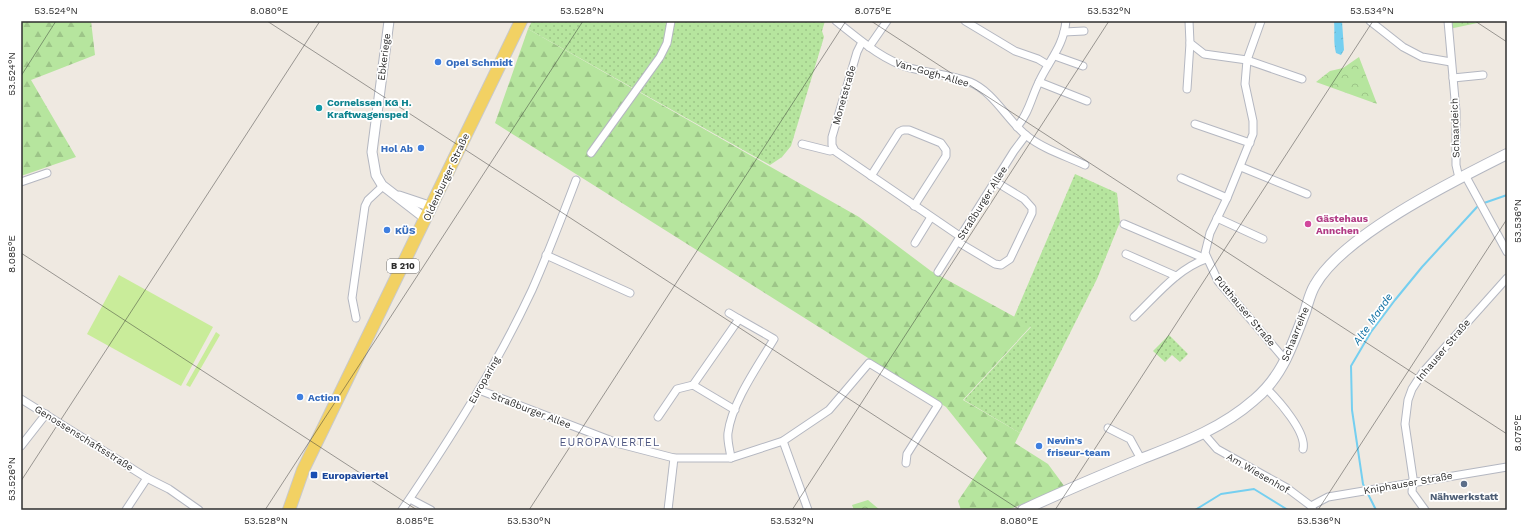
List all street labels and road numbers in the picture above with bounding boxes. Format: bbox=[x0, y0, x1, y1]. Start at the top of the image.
street label: Ebkeriege bbox=[376, 33, 392, 81]
street label: Van-Gogh-Allee bbox=[894, 57, 971, 89]
street label: Monetstraße bbox=[830, 64, 858, 126]
street label: Schaardeich bbox=[1448, 98, 1462, 158]
street label: Oldenburger Straße bbox=[421, 131, 471, 223]
street label: Straßburger Allee bbox=[955, 164, 1009, 242]
road number: B 210 bbox=[387, 259, 419, 273]
street label: Pütthauser Straße bbox=[1212, 274, 1278, 349]
street label: Schaarreihe bbox=[1279, 305, 1311, 363]
street label: Inhauser Straße bbox=[1414, 317, 1472, 383]
street label: Europaring bbox=[466, 354, 502, 405]
street label: Straßburger Allee bbox=[489, 390, 573, 430]
street label: Genossenschaftsstraße bbox=[33, 403, 136, 473]
street label: Am Wiesenhof bbox=[1225, 451, 1291, 495]
street label: Kniphauser Straße bbox=[1363, 470, 1454, 496]

